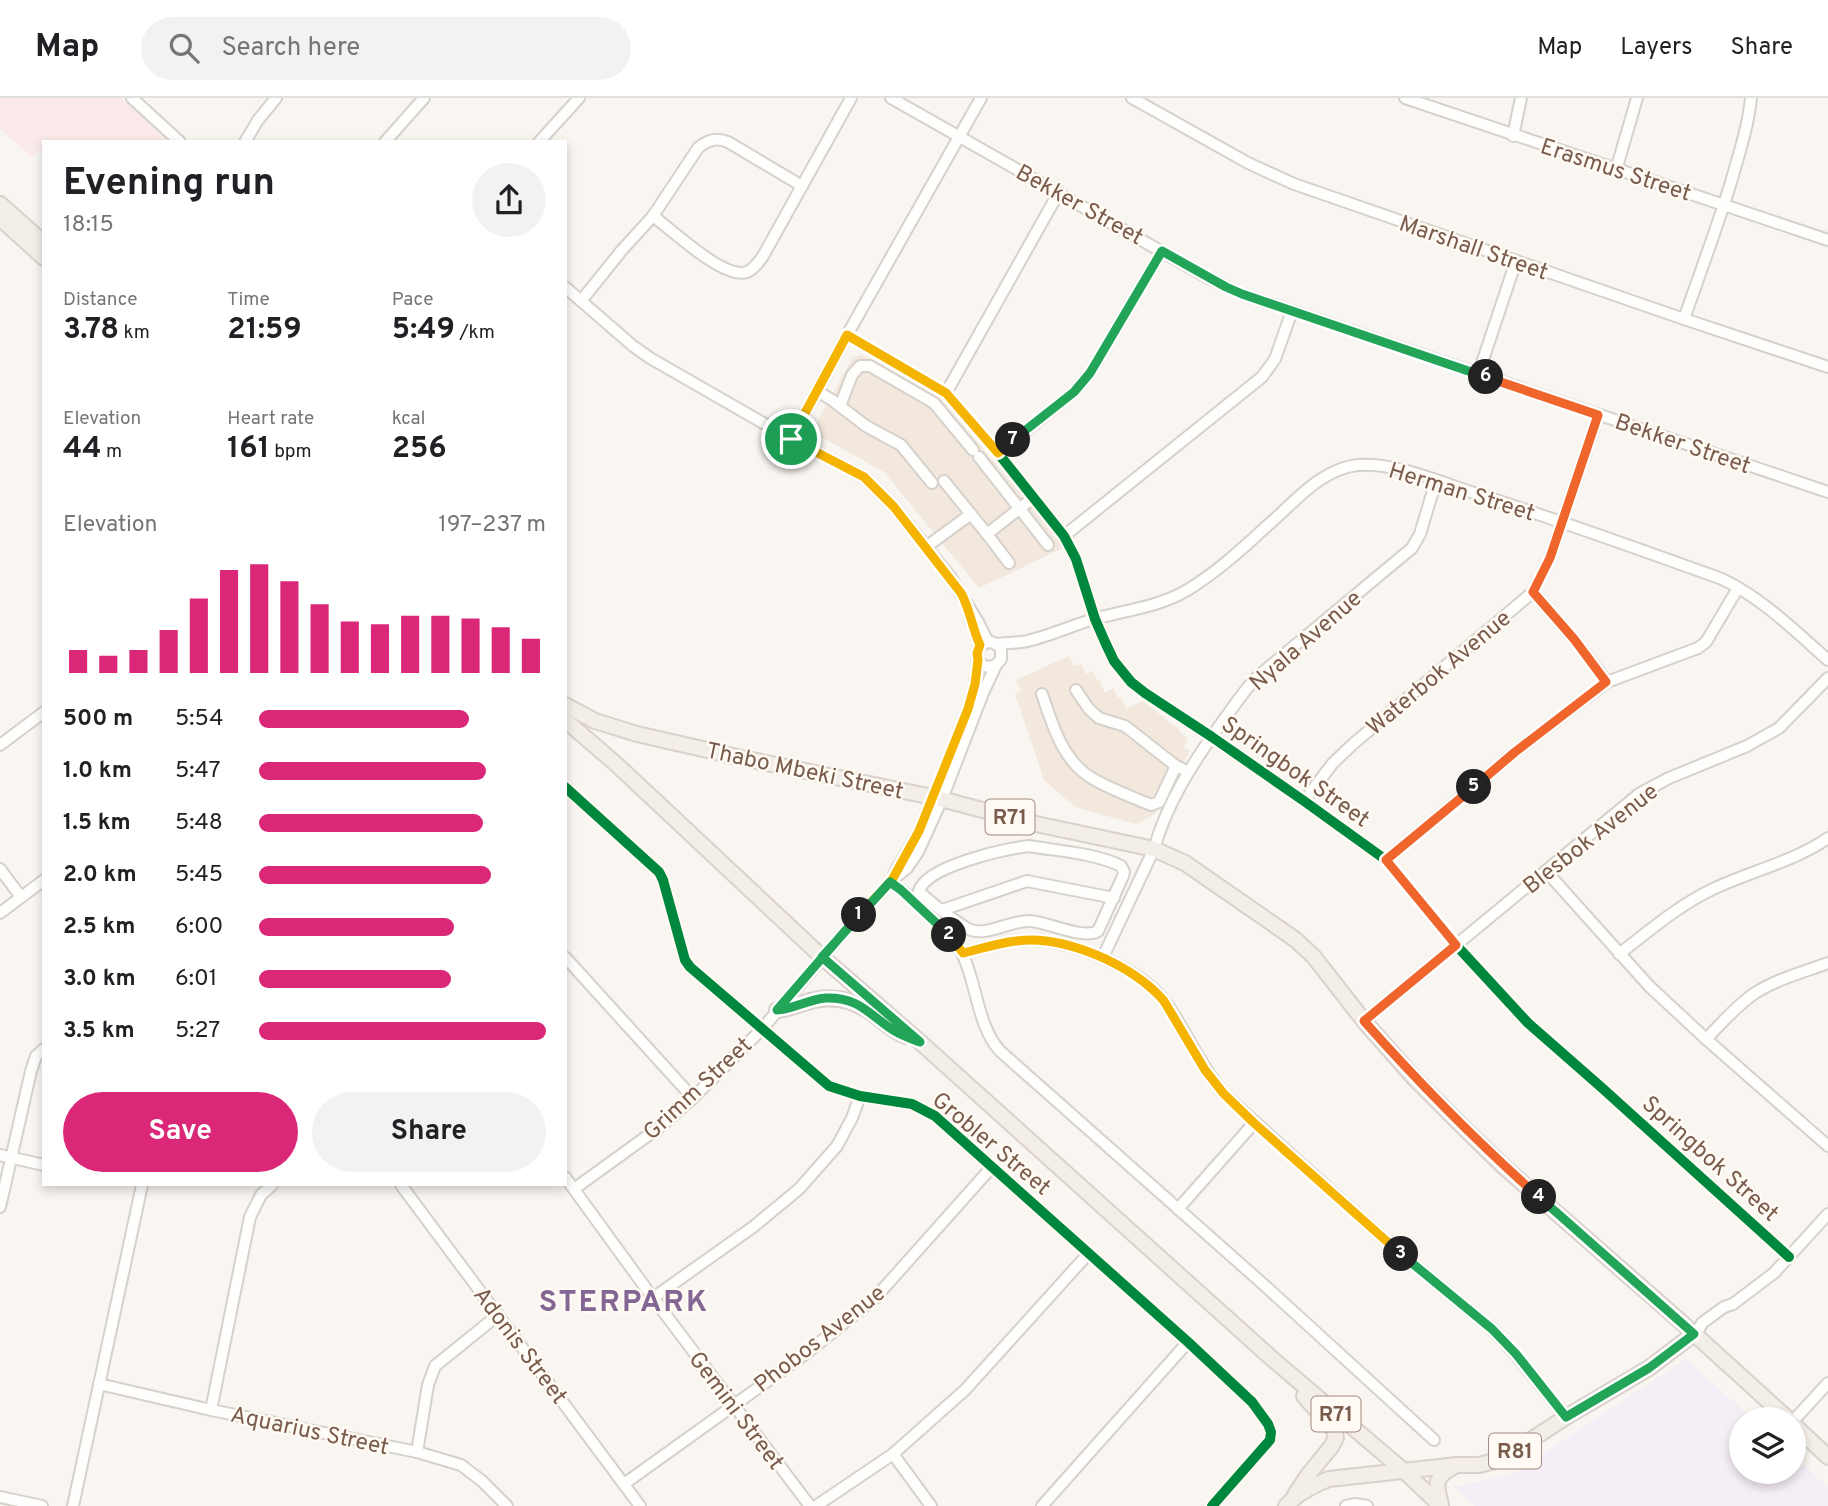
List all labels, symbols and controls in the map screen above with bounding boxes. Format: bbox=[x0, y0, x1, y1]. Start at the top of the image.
search box bbox=[141, 17, 631, 80]
text: Map bbox=[35, 27, 99, 69]
icon: search bbox=[165, 29, 203, 67]
text: Search here bbox=[221, 32, 360, 65]
text: Map bbox=[1537, 33, 1582, 63]
text: Layers bbox=[1620, 33, 1692, 63]
text: Share bbox=[1730, 33, 1793, 63]
street label: Erasmus Street bbox=[1536, 133, 1694, 209]
street label: Bekker Street bbox=[1010, 159, 1148, 253]
text: Evening run bbox=[63, 160, 275, 209]
button: share bbox=[472, 163, 546, 237]
street label: Marshall Street bbox=[1395, 210, 1551, 288]
text: 18:15 bbox=[63, 211, 114, 240]
text: Distance bbox=[63, 288, 138, 312]
text: Time bbox=[227, 288, 270, 312]
text: Pace bbox=[392, 288, 433, 312]
text: 3.78 bbox=[63, 312, 119, 349]
text: 21:59 bbox=[227, 312, 302, 349]
text: 5:49 bbox=[392, 312, 455, 349]
text: km bbox=[119, 321, 150, 345]
text: /km bbox=[455, 321, 495, 345]
pin: 6 bbox=[1468, 360, 1504, 394]
text: 6 bbox=[1480, 364, 1491, 388]
text: Elevation bbox=[63, 407, 141, 431]
text: Heart rate bbox=[227, 407, 314, 431]
text: kcal bbox=[392, 407, 425, 431]
pin bbox=[761, 409, 821, 469]
street label: Bekker Street bbox=[1610, 409, 1754, 482]
icon: arrive bbox=[772, 420, 810, 458]
pin: 7 bbox=[996, 422, 1030, 458]
text: 7 bbox=[1007, 427, 1018, 451]
text: 44 bbox=[63, 431, 102, 468]
text: 161 bbox=[227, 431, 270, 468]
text: 256 bbox=[392, 431, 447, 468]
text: m bbox=[102, 440, 122, 464]
text: bpm bbox=[270, 440, 312, 464]
street label: Herman Street bbox=[1385, 457, 1538, 529]
text: Elevation bbox=[63, 511, 158, 540]
text: 197–237 m bbox=[438, 511, 546, 540]
street label: Nyala Avenue bbox=[1244, 585, 1369, 699]
street label: Waterbok Avenue bbox=[1361, 605, 1518, 743]
text: 500 m bbox=[63, 705, 133, 734]
text: 5:54 bbox=[175, 705, 223, 734]
street label: Springbok Street bbox=[1215, 711, 1374, 835]
street label: Thabo Mbeki Street bbox=[703, 737, 906, 808]
text: 1.0 km bbox=[63, 757, 132, 786]
text: 5:47 bbox=[175, 757, 221, 786]
pin: 5 bbox=[1456, 770, 1492, 804]
text: 5 bbox=[1468, 774, 1479, 798]
street label: Blesbok Avenue bbox=[1518, 778, 1665, 902]
road number: R71 bbox=[986, 800, 1034, 834]
text: 1.5 km bbox=[63, 809, 131, 838]
text: 5:48 bbox=[175, 809, 223, 838]
text: 2.0 km bbox=[63, 861, 137, 890]
text: 5:45 bbox=[175, 861, 223, 890]
pin: 1 bbox=[842, 898, 876, 932]
text: 1 bbox=[855, 902, 862, 926]
text: 2.5 km bbox=[63, 913, 136, 942]
text: 6:00 bbox=[175, 913, 223, 942]
pin: 2 bbox=[932, 918, 967, 952]
text: 2 bbox=[943, 922, 954, 946]
text: 3.0 km bbox=[63, 965, 136, 994]
text: 6:01 bbox=[175, 965, 217, 994]
text: 3.5 km bbox=[63, 1017, 135, 1046]
text: 5:27 bbox=[175, 1017, 220, 1046]
street label: Grimm Street bbox=[638, 1032, 759, 1148]
street label: Grobler Street bbox=[925, 1087, 1056, 1203]
street label: Springbok Street bbox=[1635, 1091, 1784, 1229]
button: Save bbox=[63, 1092, 298, 1172]
button: Share bbox=[312, 1092, 546, 1172]
pin: 4 bbox=[1522, 1180, 1556, 1214]
text: 4 bbox=[1532, 1184, 1545, 1208]
pin: 3 bbox=[1384, 1236, 1418, 1272]
text: 3 bbox=[1395, 1241, 1406, 1265]
street label: Phobos Avenue bbox=[749, 1280, 892, 1400]
street label: Adonis Street bbox=[465, 1282, 573, 1411]
district label: STERPARK bbox=[539, 1285, 709, 1322]
street label: Gemini Street bbox=[681, 1346, 789, 1477]
road number: R71 bbox=[1312, 1396, 1360, 1432]
street label: Aquarius Street bbox=[228, 1402, 391, 1463]
map controls bbox=[1729, 1407, 1806, 1484]
button: layers bbox=[1729, 1407, 1806, 1484]
road number: R81 bbox=[1489, 1434, 1541, 1468]

